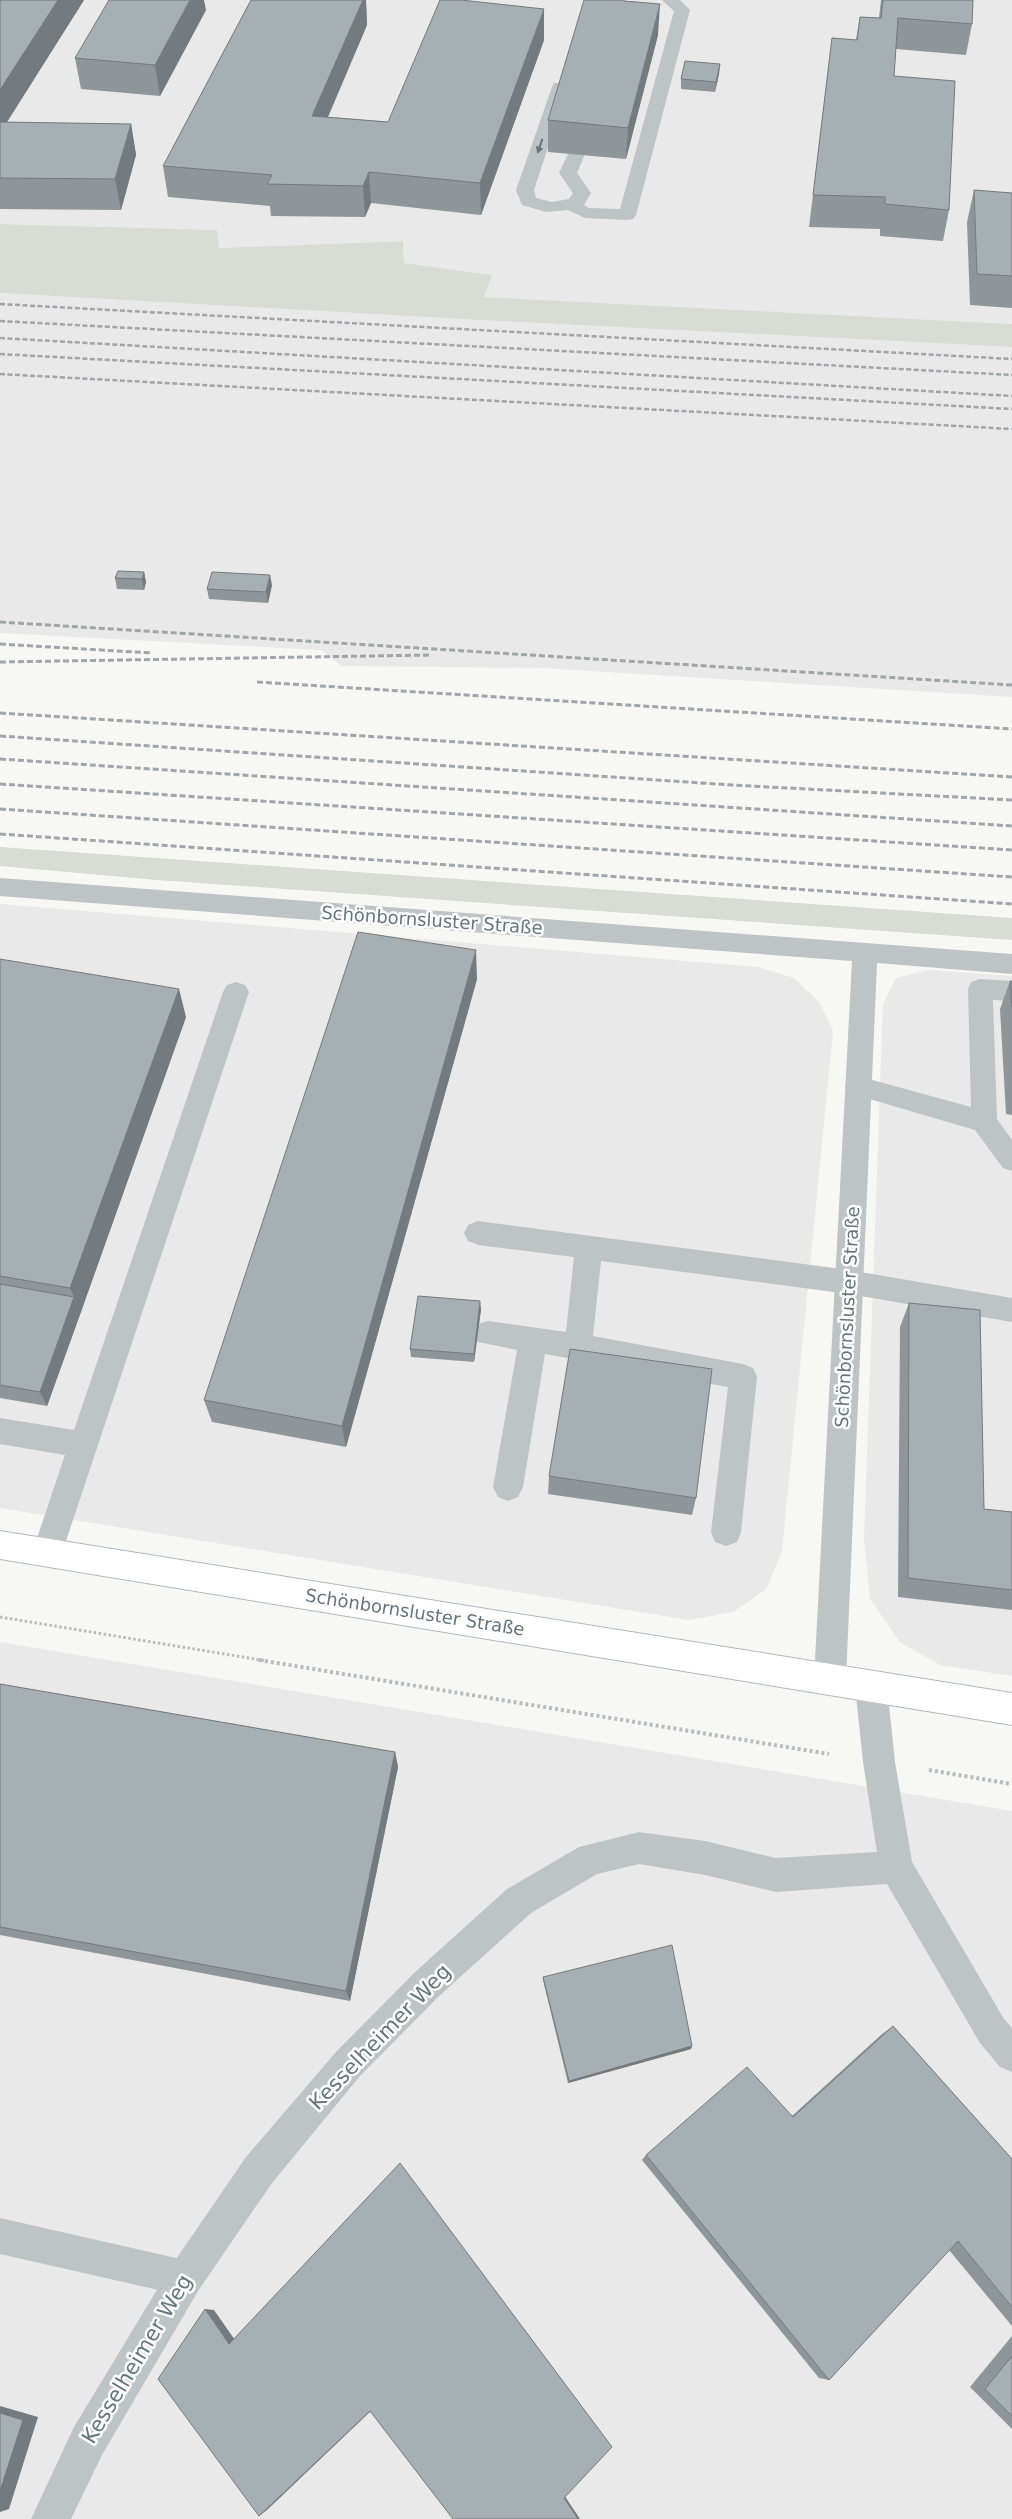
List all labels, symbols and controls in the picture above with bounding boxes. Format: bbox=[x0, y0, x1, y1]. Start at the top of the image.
one-way arrow bbox=[536, 138, 544, 153]
street label: Schönbornsluster Straße bbox=[321, 902, 543, 938]
street label: Schönbornsluster Straße bbox=[831, 1206, 863, 1428]
street label: Schönbornsluster Straße bbox=[304, 1584, 526, 1640]
street label: Kesselheimer Weg bbox=[304, 1959, 456, 2115]
street label: Kesselheimer Weg bbox=[77, 2270, 197, 2448]

